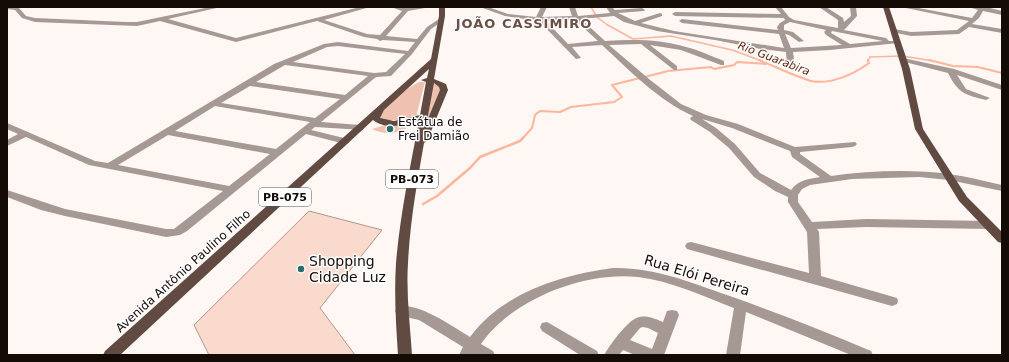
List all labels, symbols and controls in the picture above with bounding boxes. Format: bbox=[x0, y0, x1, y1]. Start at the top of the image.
district label: JOÃO CASSIMIRO bbox=[455, 16, 592, 31]
water label: Rio Guarabira bbox=[736, 39, 812, 78]
place label: Estátua de Frei Damião bbox=[398, 115, 470, 143]
marker: Estátua de Frei Damião bbox=[385, 124, 395, 134]
road number: PB-073 bbox=[386, 170, 438, 188]
road number: PB-075 bbox=[259, 188, 311, 206]
street label: Avenida Antônio Paulino Filho bbox=[113, 207, 253, 335]
street label: Rua Elói Pereira bbox=[642, 251, 752, 299]
place label: Shopping Cidade Luz bbox=[309, 253, 386, 285]
marker: Shopping Cidade Luz bbox=[296, 264, 306, 274]

